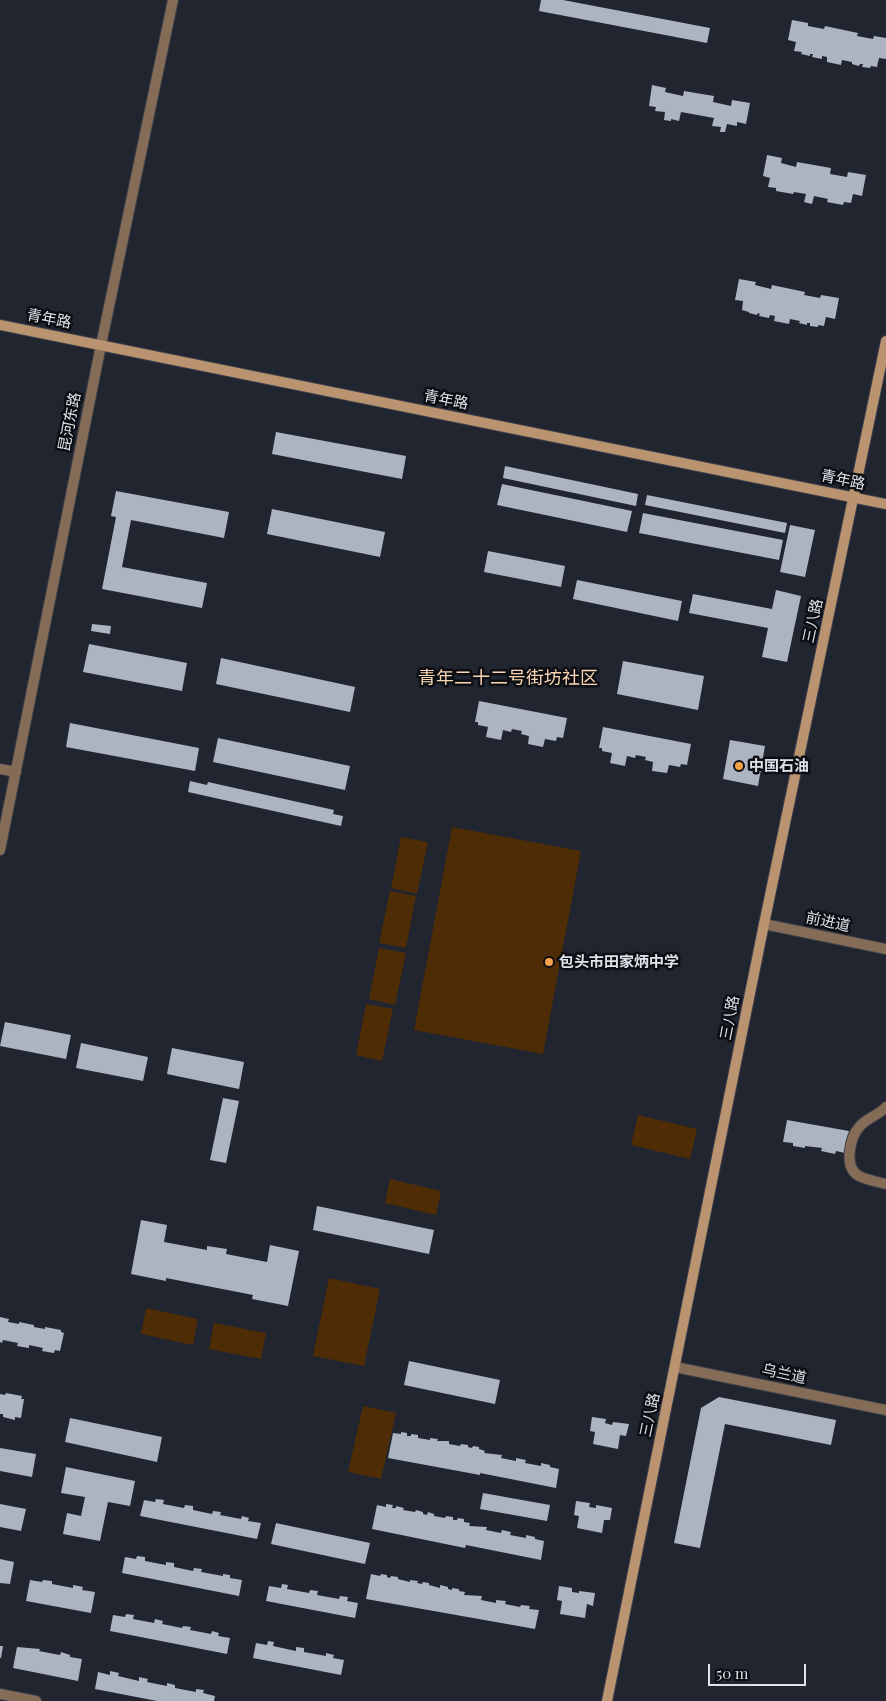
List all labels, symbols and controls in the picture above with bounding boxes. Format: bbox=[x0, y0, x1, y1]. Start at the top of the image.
street label: 青年路 bbox=[25, 306, 73, 332]
street label: 青年路 bbox=[422, 387, 470, 413]
street label: 昆河东路 bbox=[55, 391, 85, 453]
street label: 青年路 bbox=[819, 467, 867, 493]
street label: 三八路 bbox=[800, 597, 826, 645]
district label: 青年二十二号街坊社区 bbox=[418, 667, 598, 689]
place label: 中国石油 bbox=[749, 757, 809, 775]
marker: 中国石油 bbox=[733, 760, 745, 772]
street label: 前进道 bbox=[804, 909, 852, 935]
place label: 包头市田家炳中学 bbox=[559, 953, 679, 971]
marker: 包头市田家炳中学 bbox=[543, 956, 555, 968]
street label: 三八路 bbox=[717, 994, 743, 1042]
street label: 乌兰道 bbox=[760, 1361, 808, 1387]
street label: 三八路 bbox=[637, 1391, 663, 1439]
scale bar bbox=[711, 1654, 808, 1686]
text: 50 m bbox=[716, 1663, 748, 1683]

